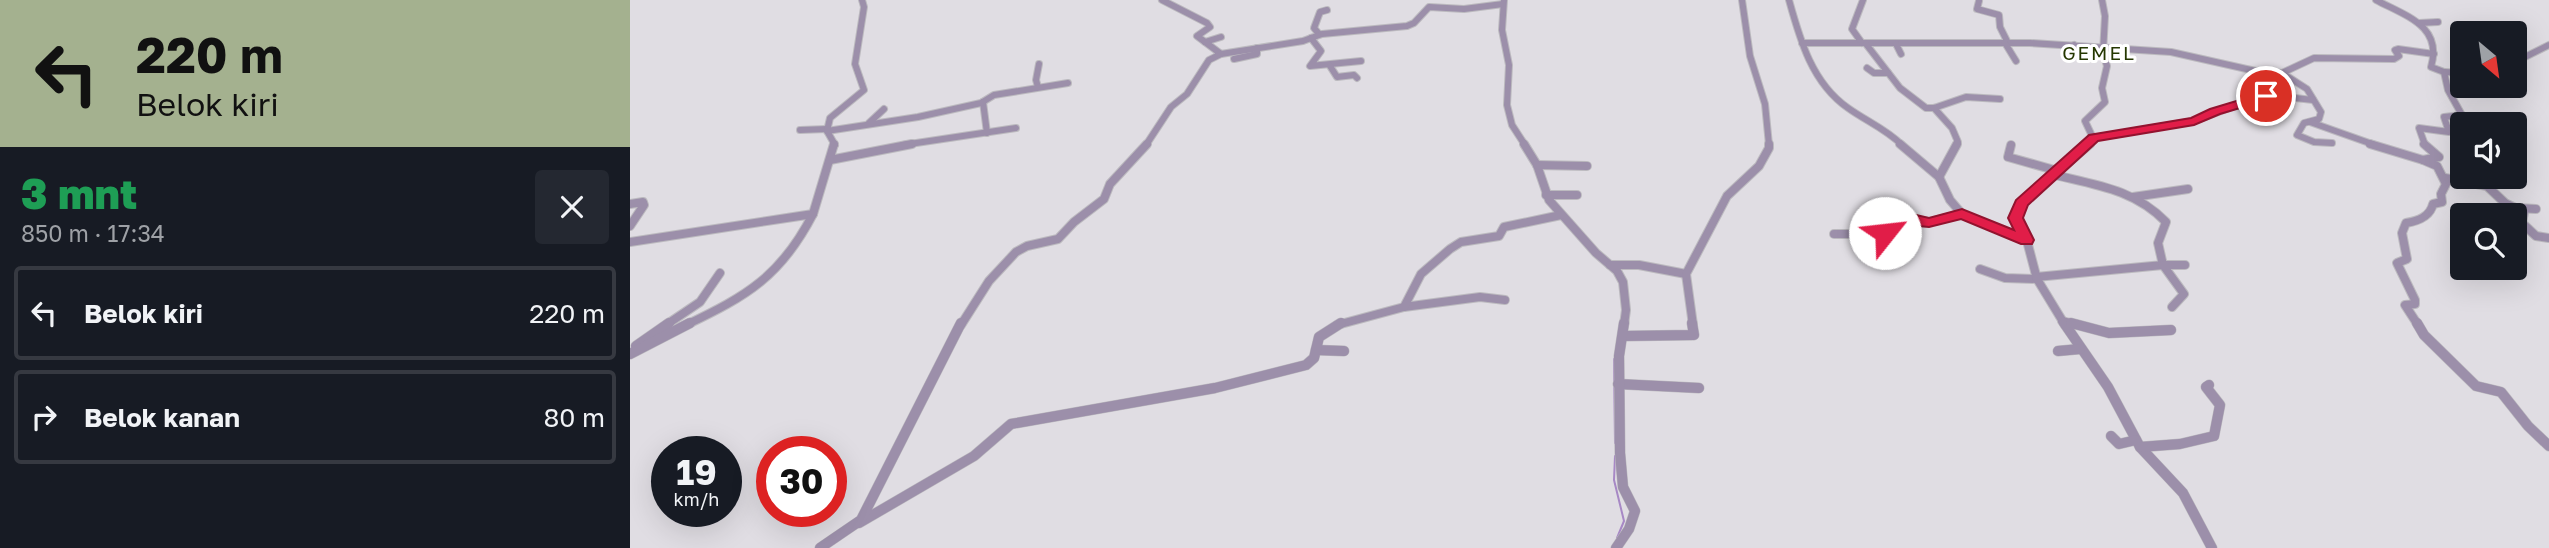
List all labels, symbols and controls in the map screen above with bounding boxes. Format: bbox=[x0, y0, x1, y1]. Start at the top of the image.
north arrow bbox=[2450, 21, 2527, 98]
map controls bbox=[2450, 21, 2527, 280]
text: 220 m bbox=[136, 25, 283, 84]
icon: left bbox=[21, 28, 112, 119]
district label: GEMEL bbox=[2062, 41, 2136, 64]
pin bbox=[2236, 66, 2296, 126]
icon: arrive bbox=[2247, 77, 2285, 115]
text: Belok kiri bbox=[136, 85, 279, 123]
button: sound bbox=[2450, 112, 2527, 189]
text: 3 mnt bbox=[21, 168, 137, 218]
button: close bbox=[535, 170, 609, 244]
position arrow bbox=[1848, 196, 1922, 270]
button: search bbox=[2450, 203, 2527, 280]
text: 850 m · 17:34 bbox=[21, 219, 165, 247]
icon: left bbox=[25, 294, 63, 332]
text: Belok kiri bbox=[84, 298, 203, 329]
text: 220 m bbox=[529, 298, 605, 329]
icon: right bbox=[25, 398, 63, 436]
text: Belok kanan bbox=[84, 402, 240, 433]
text: 80 m bbox=[544, 402, 605, 433]
speed limit sign: 30 bbox=[756, 436, 847, 527]
text: 19 bbox=[676, 451, 717, 493]
text: km/h bbox=[674, 488, 719, 510]

